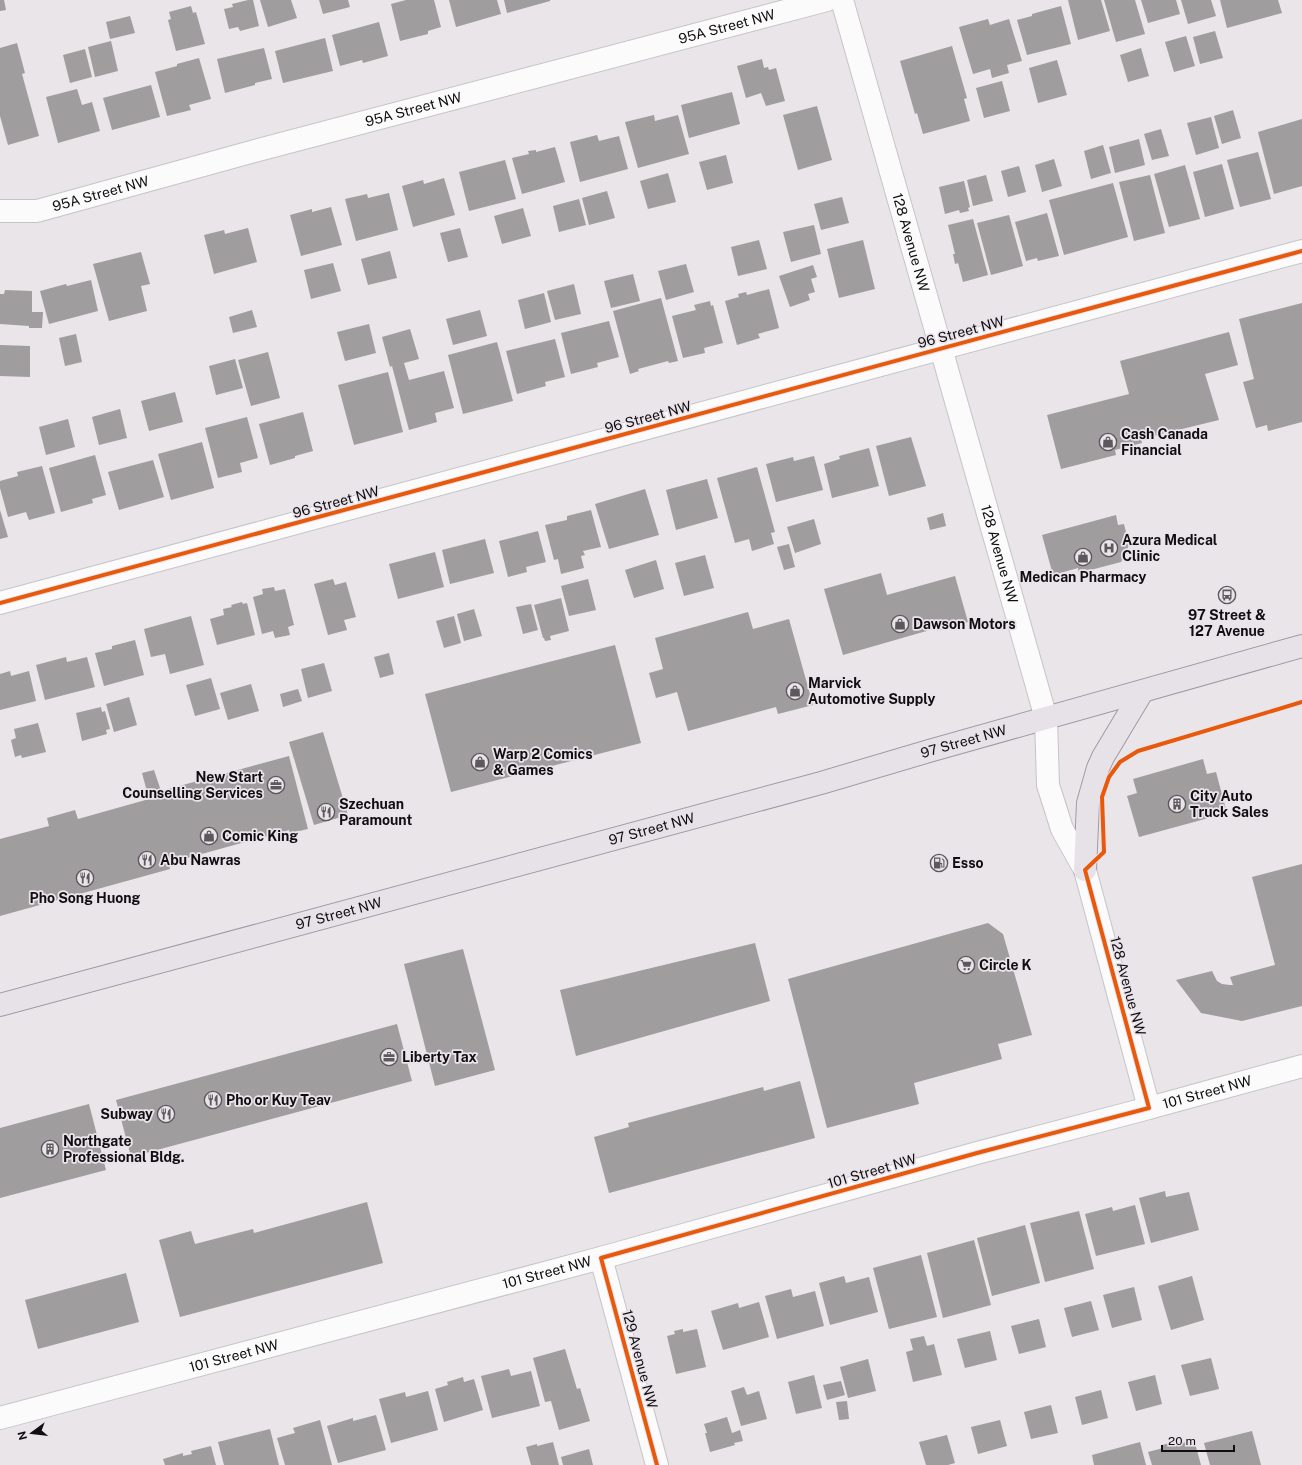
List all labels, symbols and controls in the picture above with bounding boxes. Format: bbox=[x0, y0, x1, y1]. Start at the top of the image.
street label: 95A Street NW bbox=[677, 6, 777, 47]
street label: 95A Street NW bbox=[363, 89, 464, 130]
street label: 95A Street NW bbox=[51, 172, 151, 214]
street label: 128 Avenue NW bbox=[889, 191, 933, 294]
street label: 96 Street NW bbox=[916, 313, 1007, 351]
street label: 96 Street NW bbox=[603, 398, 694, 436]
place label: Cash Canada Financial bbox=[1121, 426, 1208, 458]
shop icon: Cash Canada Financial bbox=[1098, 432, 1118, 452]
street label: 96 Street NW bbox=[291, 483, 382, 521]
street label: 128 Avenue NW bbox=[978, 503, 1021, 606]
place label: Azura Medical Clinic bbox=[1122, 532, 1218, 564]
hospital icon: Azura Medical Clinic bbox=[1099, 538, 1119, 558]
shop icon: Medican Pharmacy bbox=[1073, 547, 1093, 567]
place label: Medican Pharmacy bbox=[1020, 569, 1147, 585]
bus stop icon: 97 Street & 127 Avenue bbox=[1217, 585, 1237, 605]
place label: 97 Street & 127 Avenue bbox=[1188, 607, 1266, 639]
shop icon: Dawson Motors bbox=[890, 614, 910, 634]
place label: Dawson Motors bbox=[913, 616, 1016, 632]
place label: Marvick Automotive Supply bbox=[808, 675, 935, 707]
shop icon: Marvick Automotive Supply bbox=[785, 681, 805, 701]
street label: 97 Street NW bbox=[919, 721, 1009, 761]
place label: Warp 2 Comics & Games bbox=[493, 746, 593, 778]
shop icon: Warp 2 Comics & Games bbox=[470, 752, 490, 772]
place label: New Start Counselling Services bbox=[122, 769, 263, 801]
office icon: New Start Counselling Services bbox=[266, 775, 286, 795]
place label: City Auto Truck Sales bbox=[1190, 788, 1269, 820]
building icon: City Auto Truck Sales bbox=[1167, 794, 1187, 814]
place label: Szechuan Paramount bbox=[339, 796, 412, 828]
restaurant icon: Szechuan Paramount bbox=[316, 802, 336, 822]
street label: 97 Street NW bbox=[607, 809, 697, 848]
shop icon: Comic King bbox=[199, 826, 219, 846]
place label: Comic King bbox=[222, 828, 298, 844]
restaurant icon: Abu Nawras bbox=[137, 850, 157, 870]
place label: Abu Nawras bbox=[160, 852, 241, 868]
fuel station icon: Esso bbox=[929, 853, 949, 873]
place label: Esso bbox=[952, 855, 984, 871]
restaurant icon: Pho Song Huong bbox=[75, 868, 95, 888]
place label: Pho Song Huong bbox=[30, 890, 141, 906]
street label: 97 Street NW bbox=[294, 894, 384, 933]
street label: 128 Avenue NW bbox=[1107, 935, 1149, 1038]
supermarket icon: Circle K bbox=[956, 955, 976, 975]
place label: Circle K bbox=[979, 957, 1032, 973]
office icon: Liberty Tax bbox=[379, 1047, 399, 1067]
place label: Liberty Tax bbox=[402, 1049, 477, 1065]
street label: 101 Street NW bbox=[1161, 1072, 1254, 1112]
restaurant icon: Pho or Kuy Teav bbox=[203, 1090, 223, 1110]
place label: Pho or Kuy Teav bbox=[226, 1092, 332, 1108]
restaurant icon: Subway bbox=[156, 1104, 176, 1124]
place label: Subway bbox=[100, 1106, 153, 1122]
place label: Northgate Professional Bldg. bbox=[63, 1133, 185, 1165]
building icon: Northgate Professional Bldg. bbox=[40, 1139, 60, 1159]
street label: 101 Street NW bbox=[826, 1151, 919, 1191]
street label: 101 Street NW bbox=[501, 1253, 594, 1292]
street label: 129 Avenue NW bbox=[619, 1308, 661, 1411]
street label: 101 Street NW bbox=[188, 1336, 281, 1375]
north arrow bbox=[12, 1413, 52, 1453]
scale bar bbox=[1162, 1427, 1234, 1453]
text: N bbox=[15, 1430, 29, 1441]
text: 20 m bbox=[1168, 1434, 1196, 1448]

